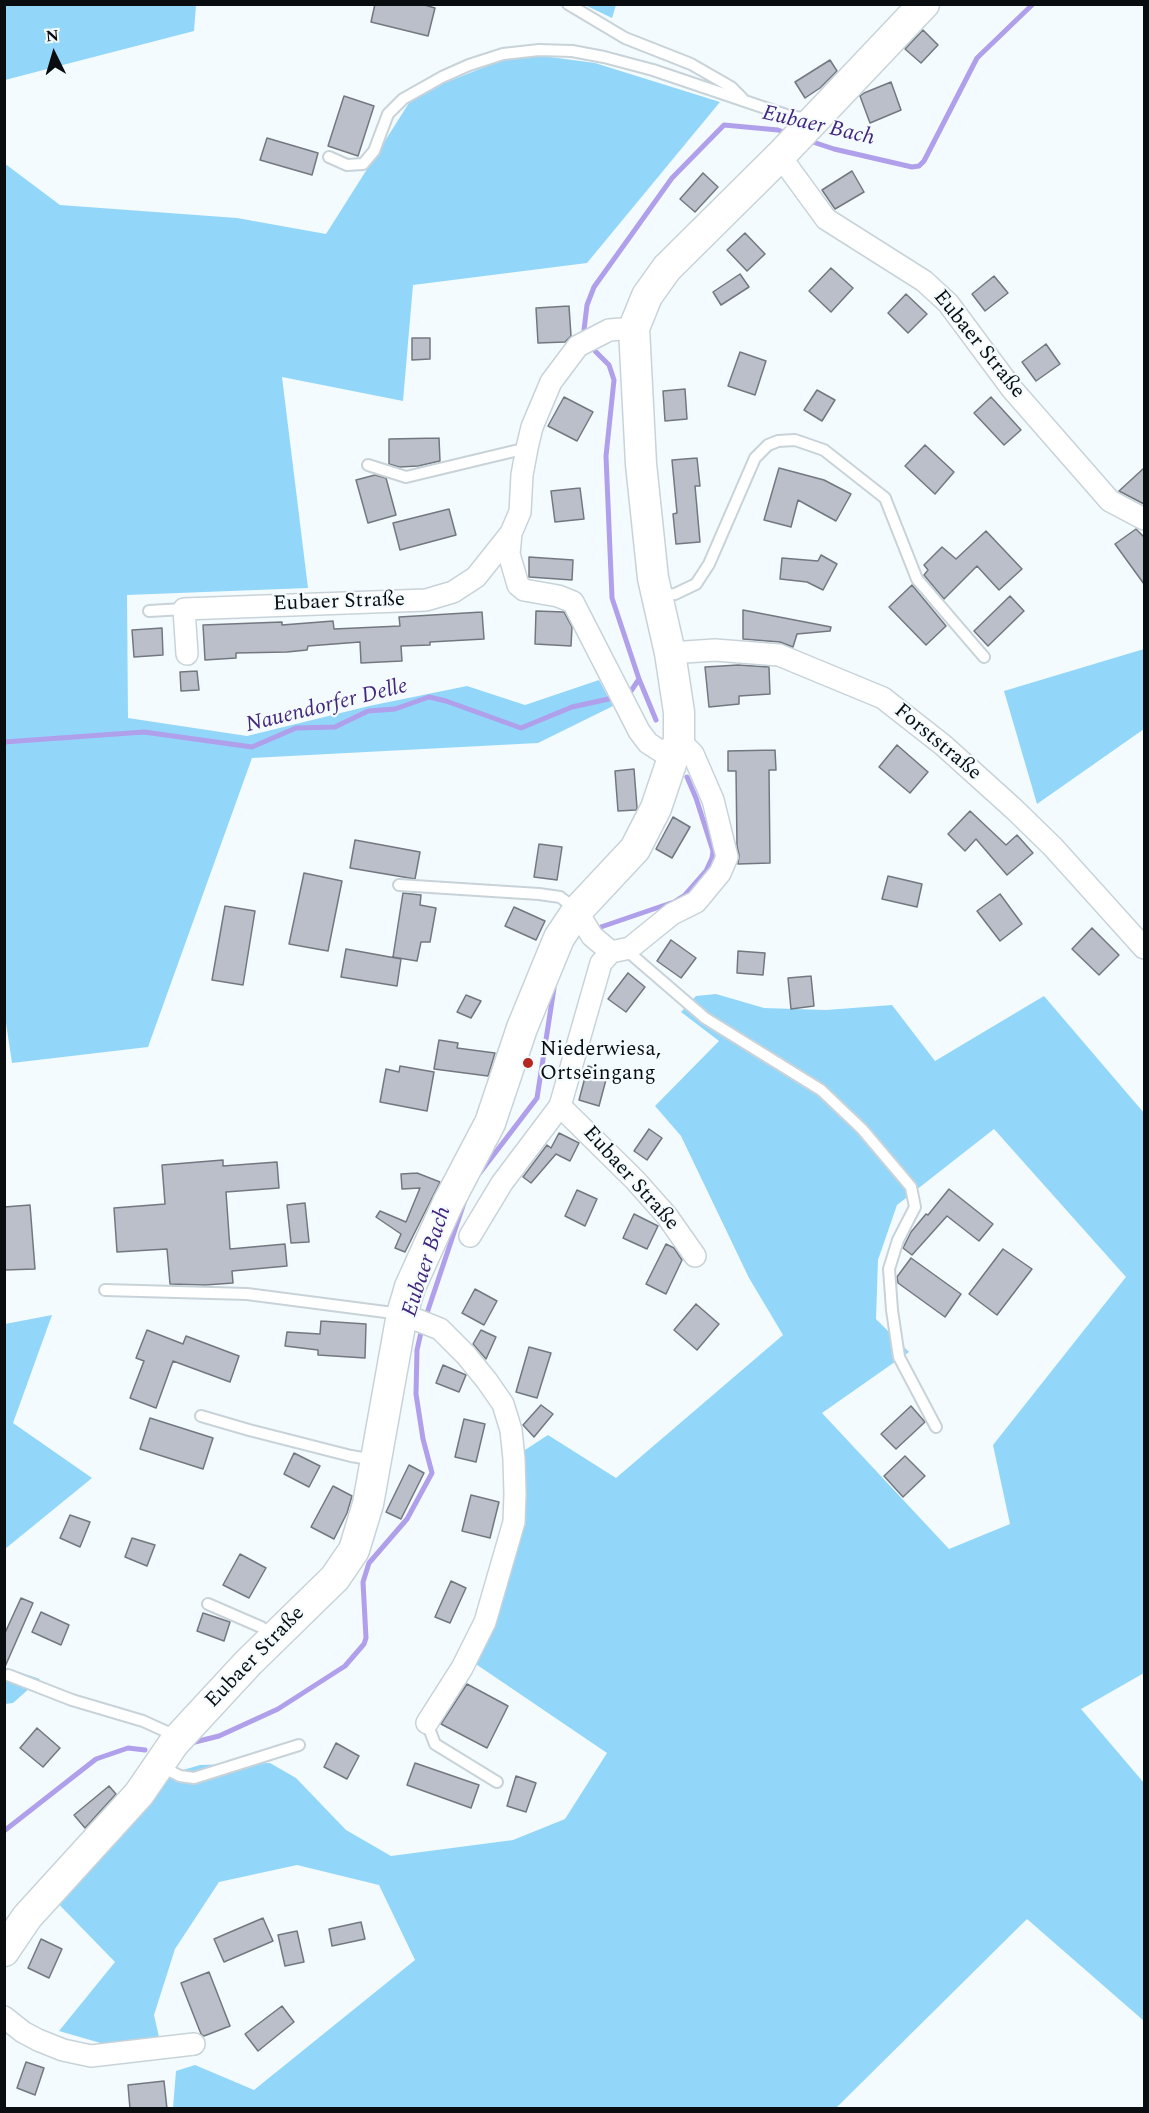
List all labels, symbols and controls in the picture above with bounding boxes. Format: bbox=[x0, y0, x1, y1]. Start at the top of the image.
north arrow bbox=[24, 24, 84, 84]
text: N bbox=[45, 24, 60, 49]
water label: Eubaer Bach bbox=[759, 101, 877, 153]
street label: Eubaer Straße bbox=[927, 286, 1029, 404]
street label: Eubaer Straße bbox=[273, 588, 405, 618]
water label: Nauendorfer Delle bbox=[243, 674, 411, 740]
street label: Forststraße bbox=[888, 699, 986, 787]
place label: Niederwiesa, Ortseingang bbox=[540, 1038, 661, 1088]
marker: Niederwiesa, Ortseingang bbox=[521, 1056, 535, 1070]
street label: Eubaer Straße bbox=[576, 1122, 684, 1236]
water label: Eubaer Bach bbox=[398, 1203, 458, 1321]
street label: Eubaer Straße bbox=[201, 1602, 311, 1714]

